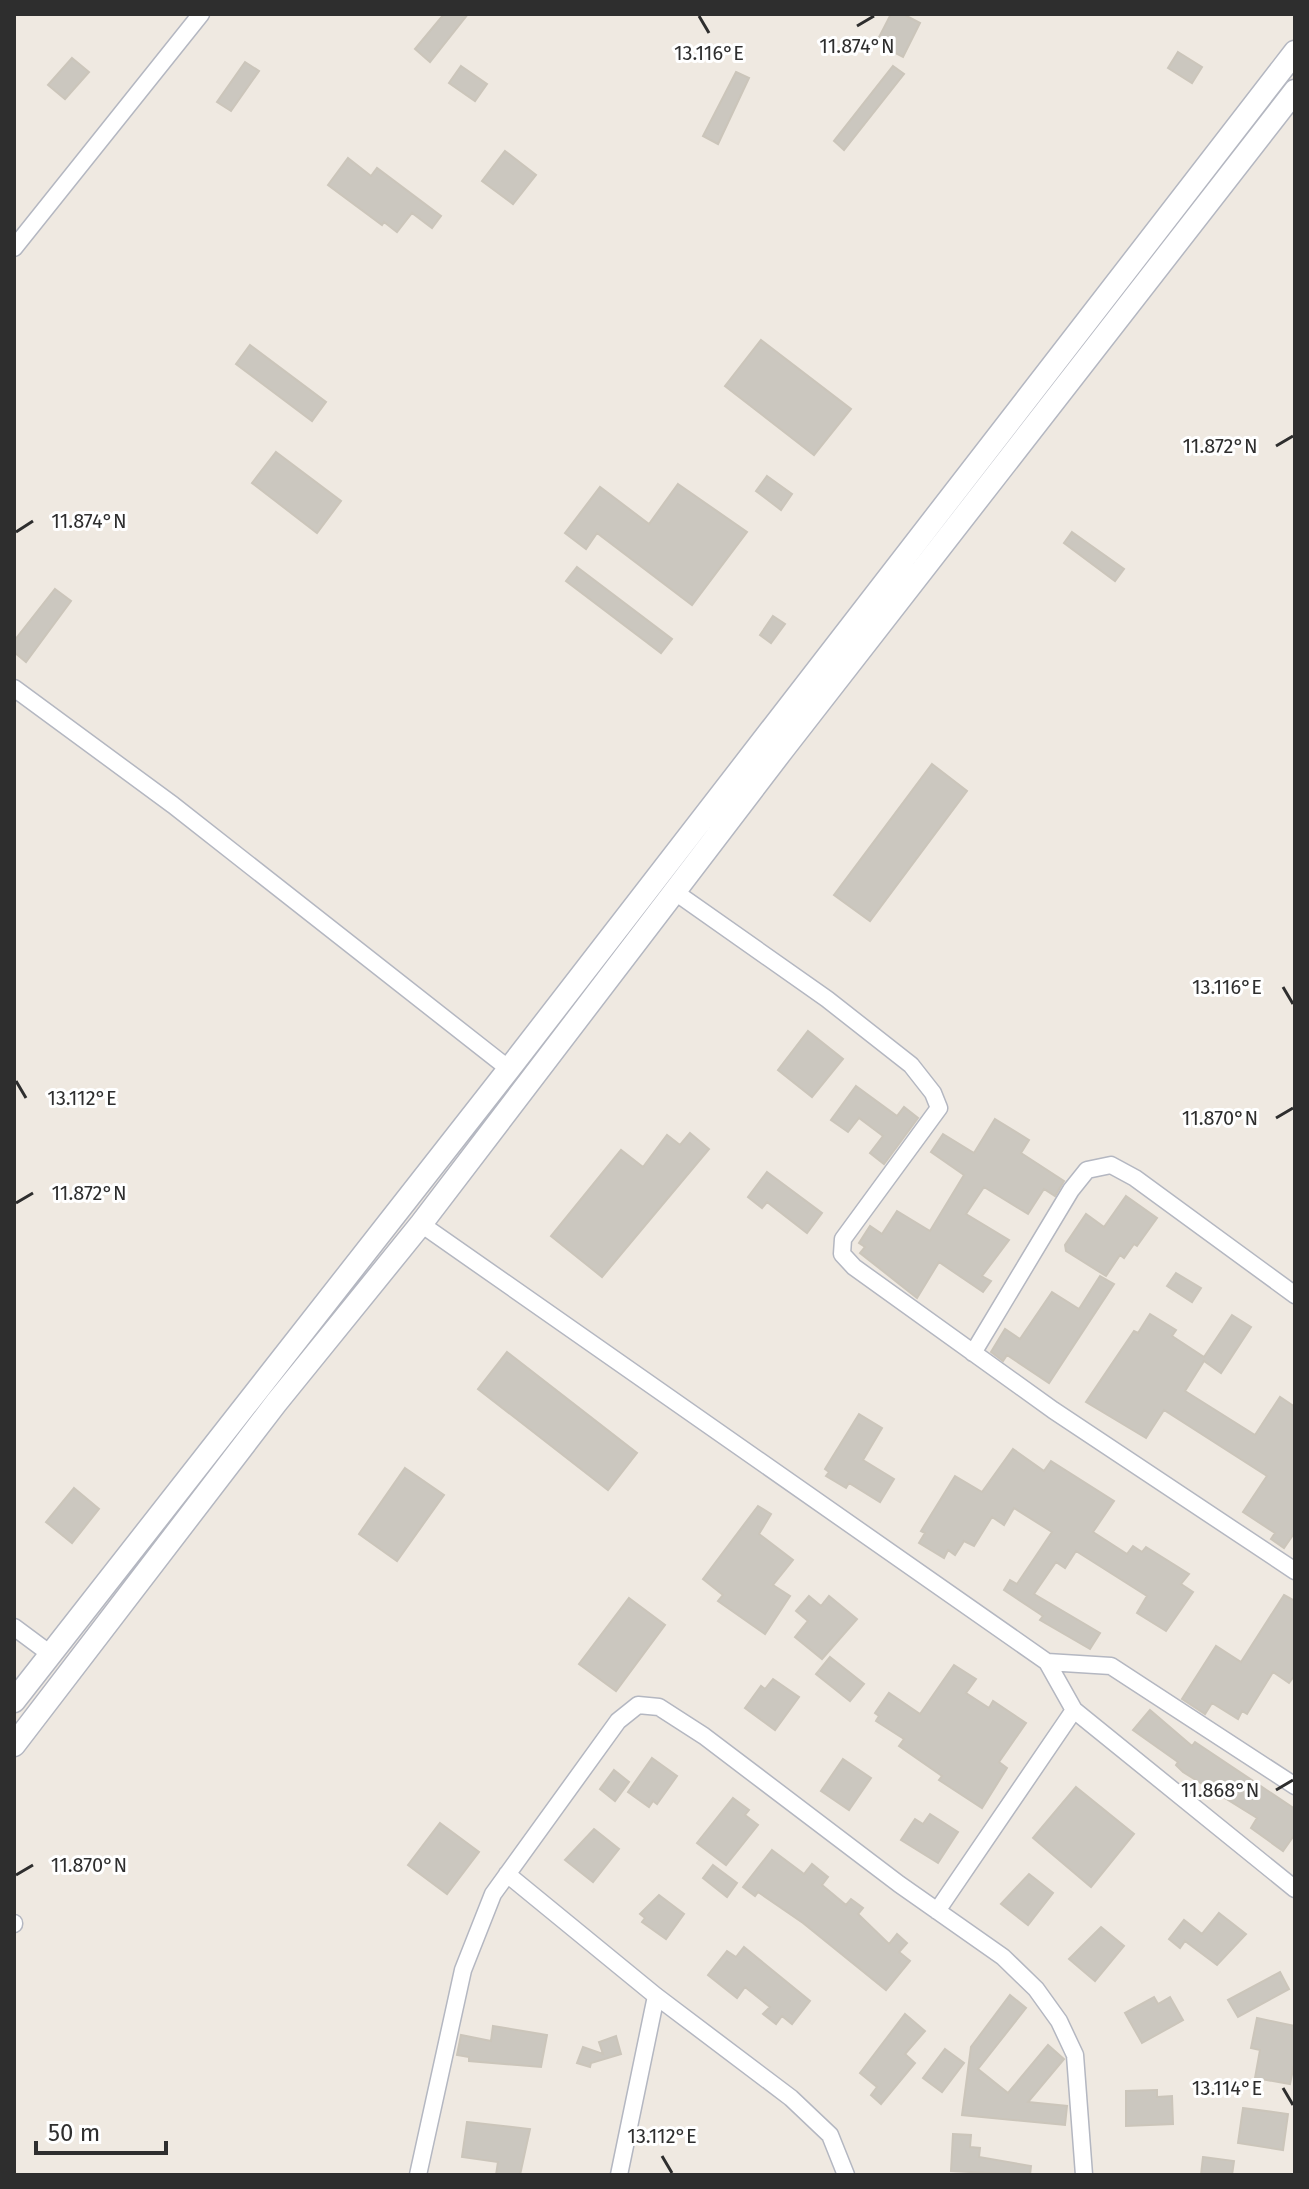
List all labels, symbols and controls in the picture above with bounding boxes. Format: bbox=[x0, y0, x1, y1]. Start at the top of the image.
text: 11.874°N bbox=[819, 34, 895, 58]
text: 13.116°E bbox=[674, 41, 744, 65]
text: 11.872°N bbox=[1182, 434, 1258, 458]
text: 11.874°N bbox=[51, 509, 127, 533]
text: 13.116°E bbox=[1192, 975, 1262, 999]
text: 13.112°E bbox=[47, 1086, 117, 1110]
text: 11.870°N bbox=[1182, 1106, 1258, 1130]
text: 11.872°N bbox=[51, 1181, 127, 1205]
text: 11.868°N bbox=[1181, 1778, 1259, 1802]
text: 11.870°N bbox=[51, 1853, 127, 1877]
text: 13.114°E bbox=[1192, 2076, 1262, 2100]
scale bar bbox=[36, 2105, 166, 2155]
text: 50 m bbox=[48, 2119, 100, 2147]
text: 13.112°E bbox=[627, 2124, 697, 2148]

